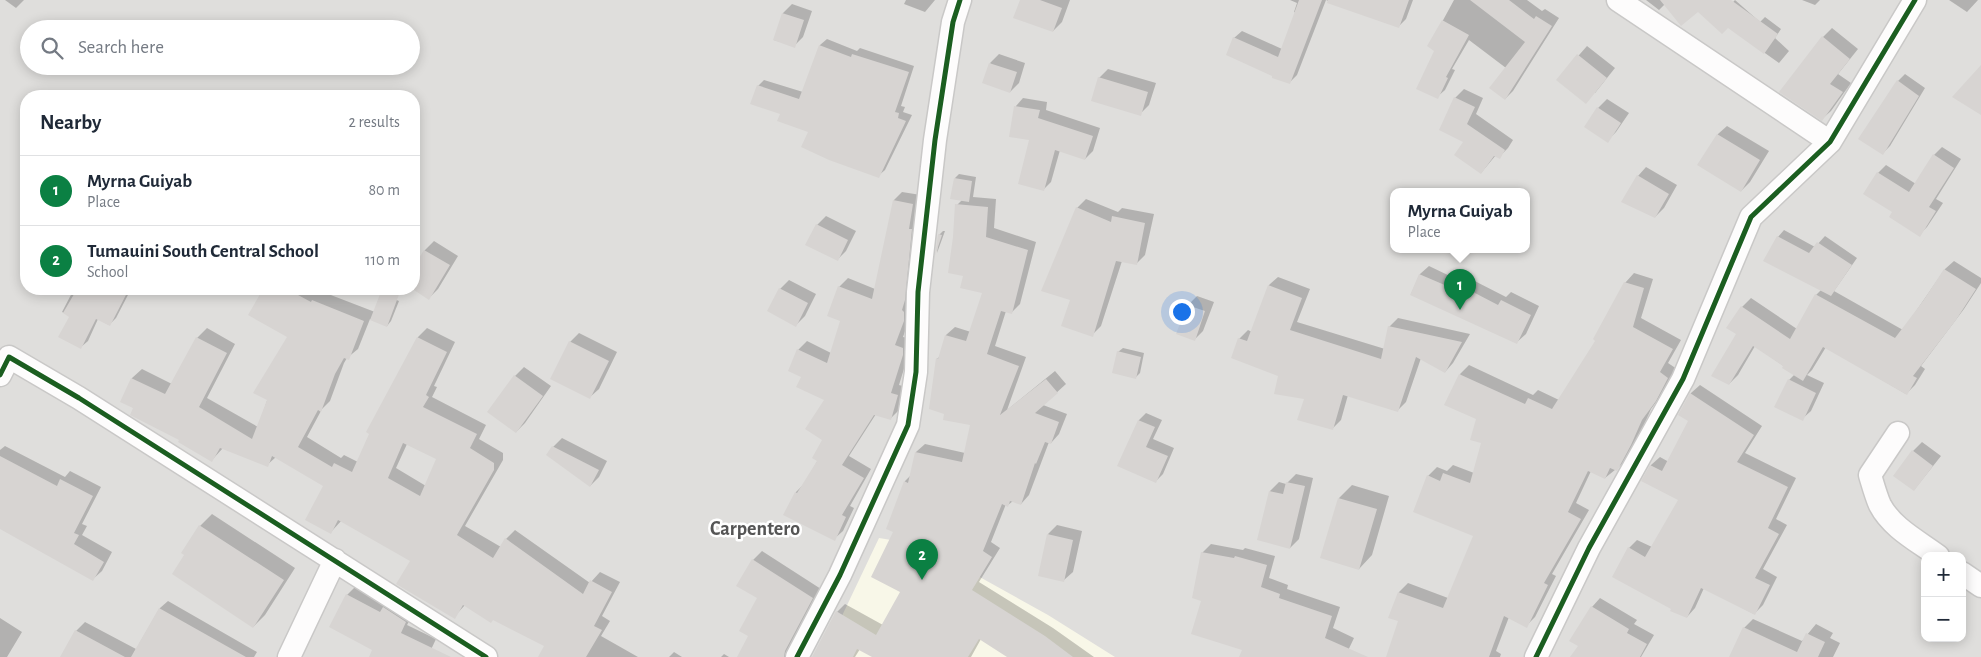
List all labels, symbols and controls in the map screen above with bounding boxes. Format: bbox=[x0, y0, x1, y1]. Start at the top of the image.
search box bbox=[20, 20, 420, 75]
icon: search bbox=[38, 34, 66, 62]
text: Search here bbox=[78, 38, 164, 57]
text: Nearby bbox=[40, 112, 101, 133]
text: 2 results bbox=[348, 114, 400, 130]
text: Myrna Guiyab bbox=[87, 172, 192, 191]
text: 1 bbox=[53, 182, 59, 198]
text: 80 m bbox=[369, 182, 400, 198]
popup bbox=[1390, 188, 1530, 253]
text: Place bbox=[87, 194, 120, 210]
text: Myrna Guiyab bbox=[1407, 202, 1513, 221]
text: Place bbox=[1407, 224, 1441, 240]
text: Tumauini South Central School bbox=[87, 242, 319, 261]
text: 2 bbox=[52, 252, 60, 268]
text: 110 m bbox=[365, 252, 400, 268]
text: School bbox=[87, 264, 128, 280]
pin: 1 bbox=[1444, 269, 1476, 310]
your location bbox=[1169, 299, 1195, 325]
district label: Carpentero bbox=[710, 519, 800, 539]
pin: 2 bbox=[906, 539, 938, 580]
map controls bbox=[1921, 552, 1966, 642]
button: + bbox=[1921, 552, 1966, 597]
button: − bbox=[1921, 597, 1966, 642]

